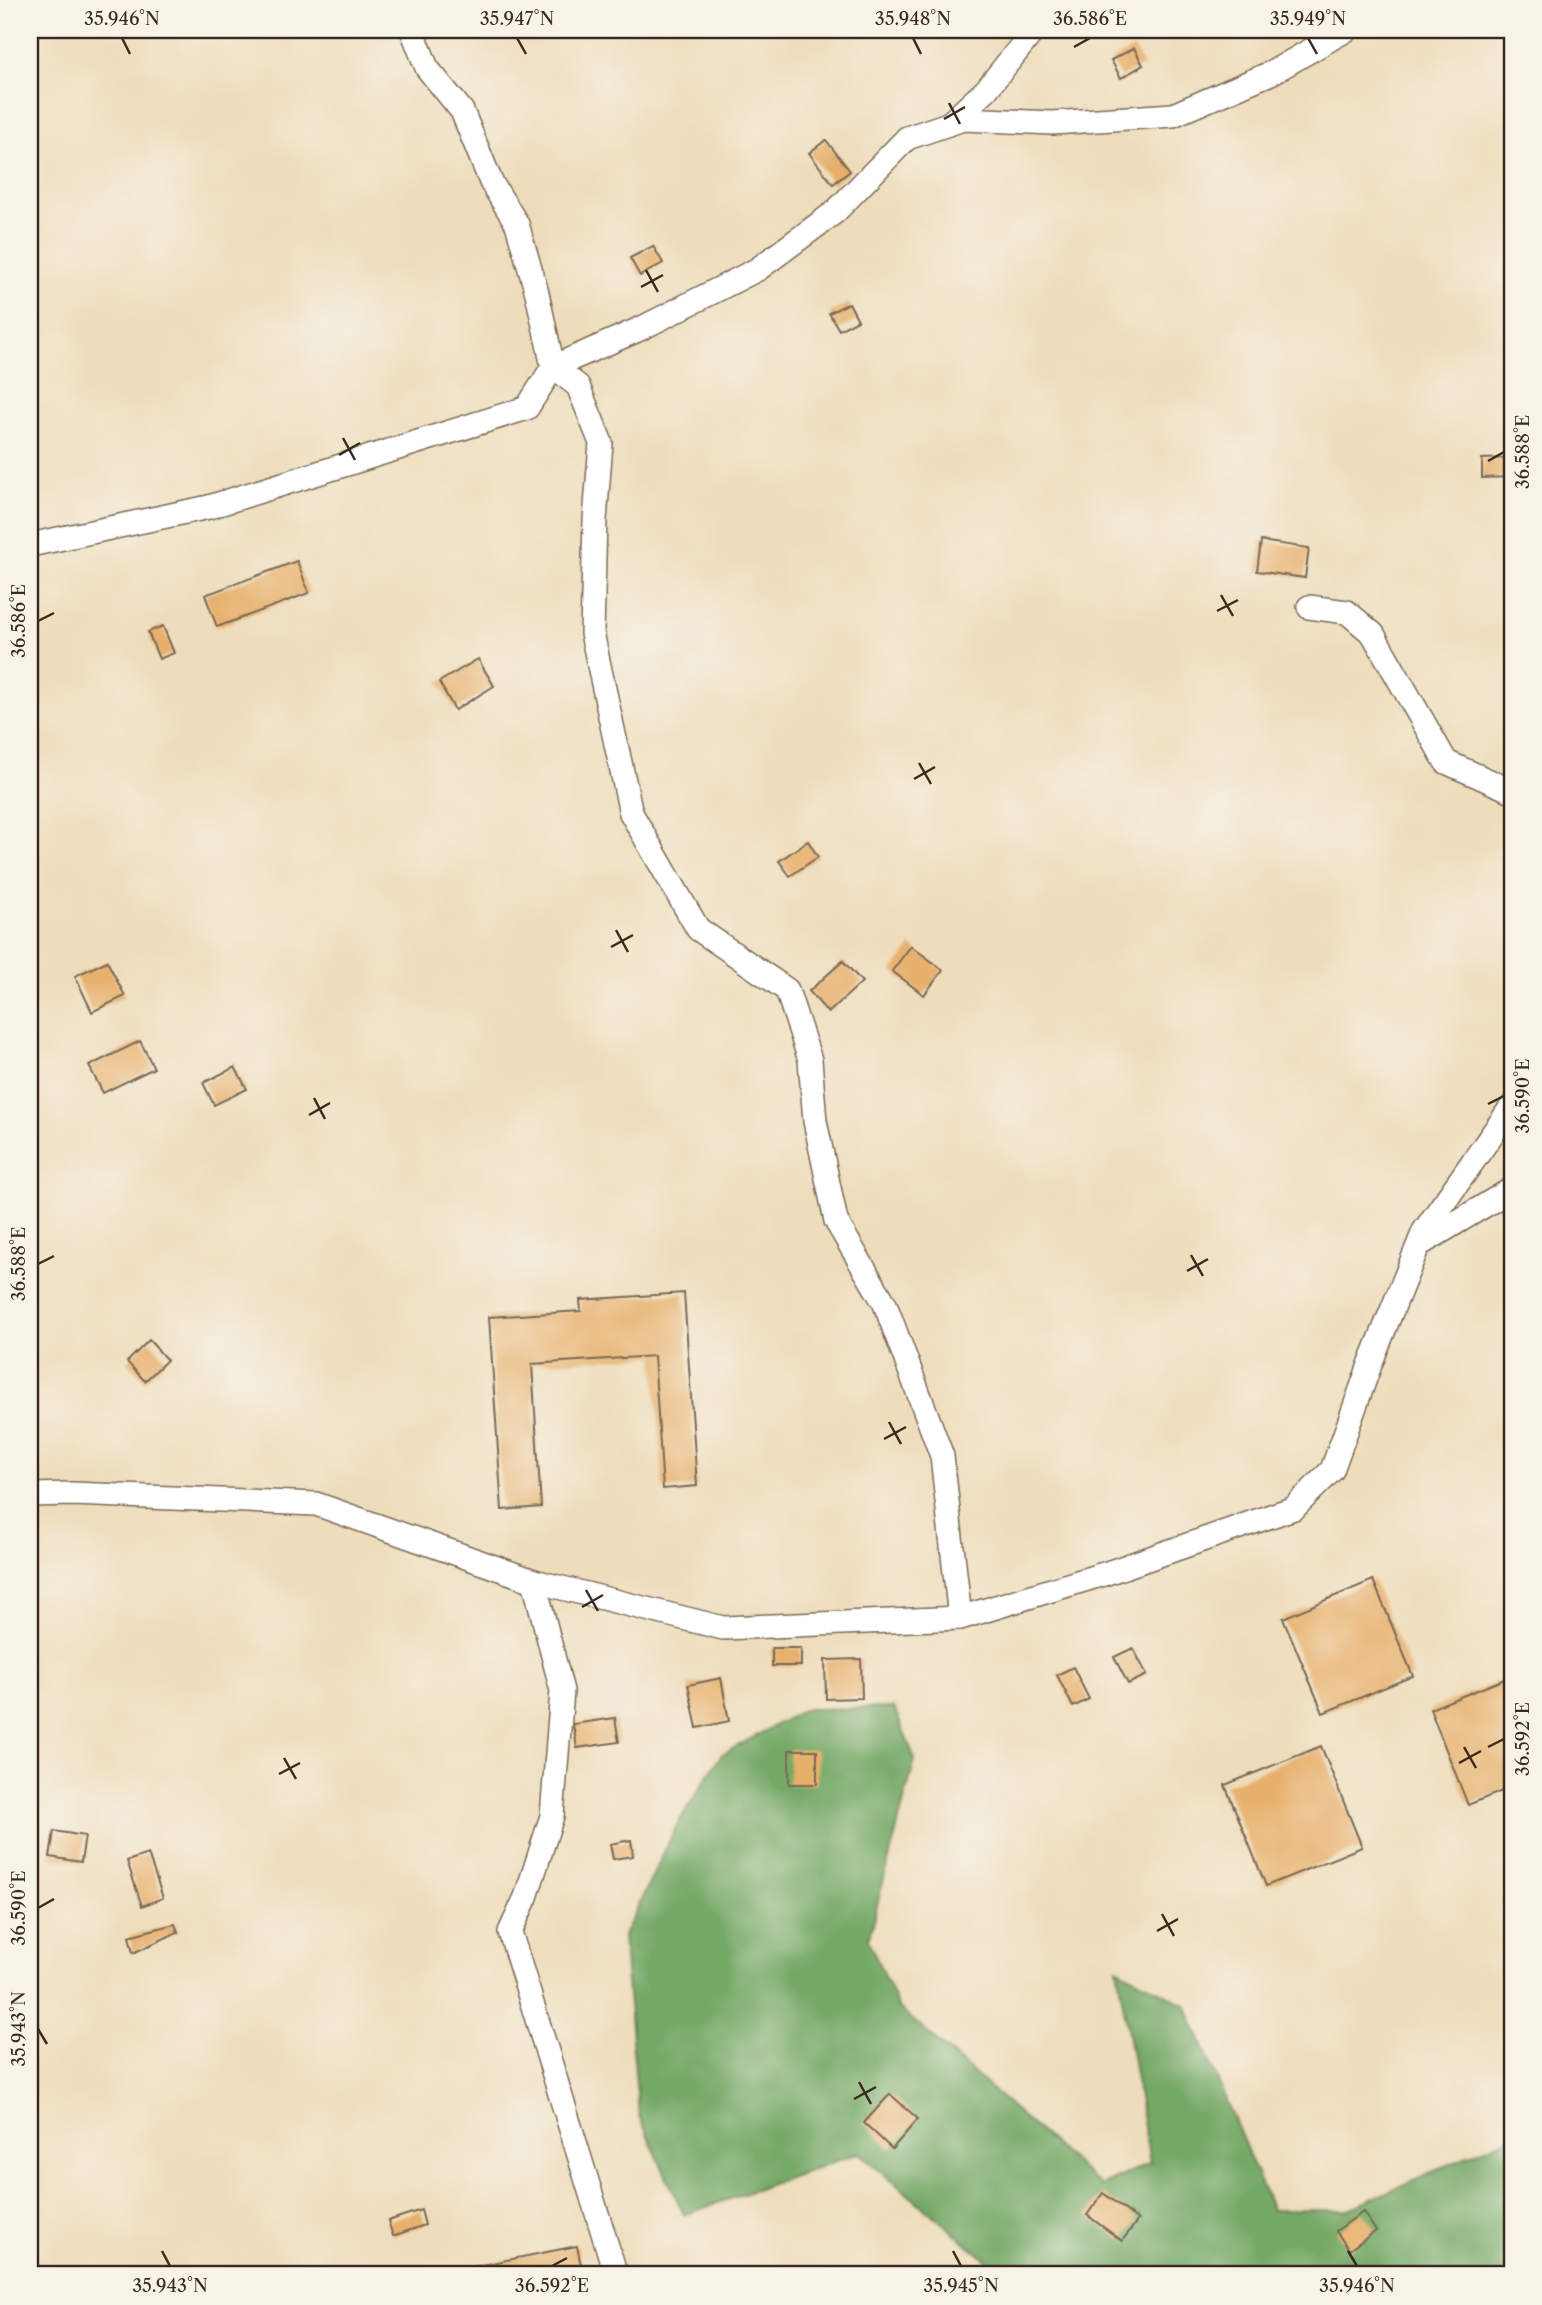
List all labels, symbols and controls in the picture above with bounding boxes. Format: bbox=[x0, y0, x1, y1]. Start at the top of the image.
text: 35.946°N bbox=[84, 8, 160, 30]
text: 35.947°N bbox=[480, 8, 554, 30]
text: 35.948°N bbox=[875, 8, 951, 30]
text: 36.586°E bbox=[1053, 8, 1127, 30]
text: 35.949°N bbox=[1270, 8, 1346, 30]
text: 36.588°E bbox=[1512, 415, 1534, 489]
text: 36.586°E bbox=[8, 584, 30, 658]
text: 36.590°E bbox=[1512, 1058, 1534, 1134]
text: 36.588°E bbox=[8, 1227, 30, 1301]
text: 36.592°E bbox=[1512, 1702, 1534, 1776]
text: 36.590°E bbox=[8, 1870, 30, 1946]
text: 35.943°N bbox=[8, 1991, 30, 2067]
text: 35.943°N bbox=[132, 2275, 208, 2297]
text: 36.592°E bbox=[515, 2275, 589, 2297]
text: 35.945°N bbox=[923, 2275, 999, 2297]
text: 35.946°N bbox=[1319, 2275, 1395, 2297]

